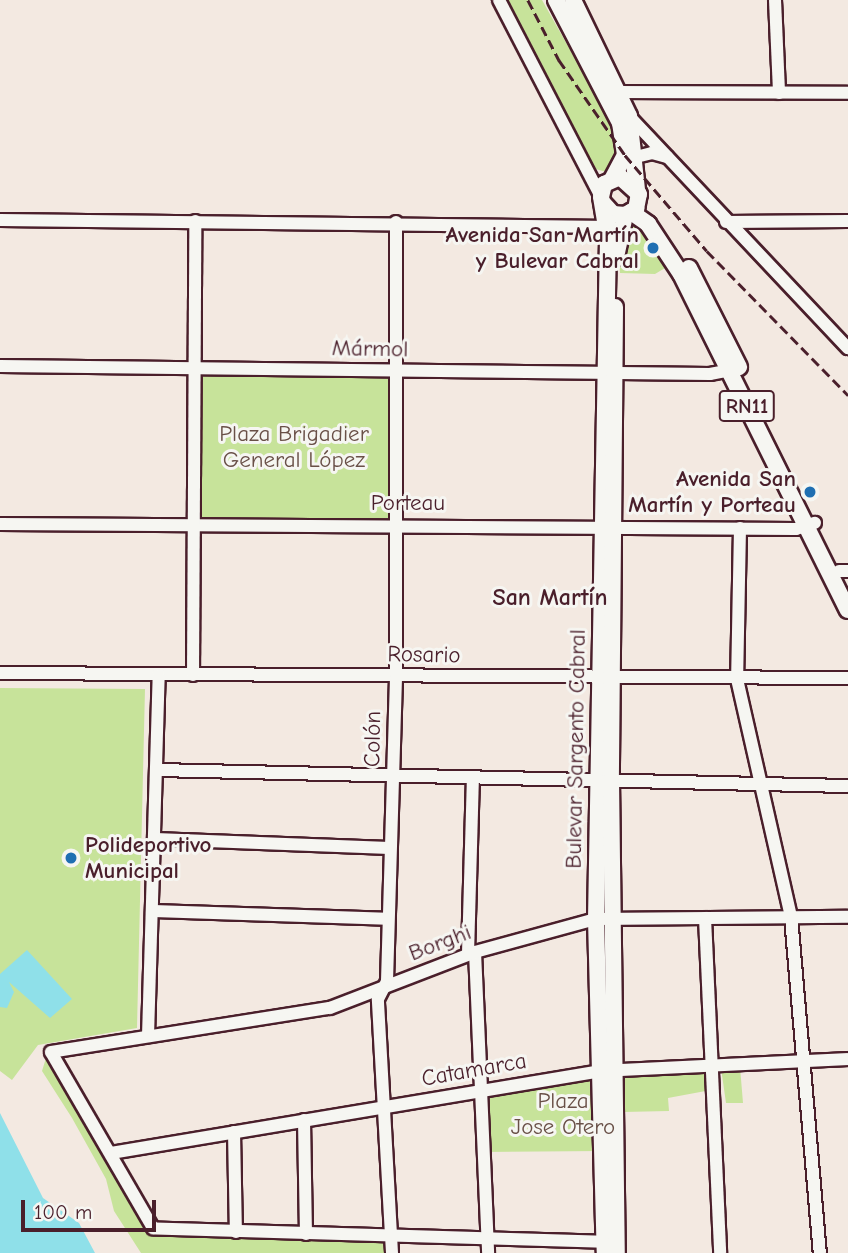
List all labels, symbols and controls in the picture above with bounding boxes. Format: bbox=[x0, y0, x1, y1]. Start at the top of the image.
place label: Avenida San Martín y Bulevar Cabral bbox=[446, 221, 639, 275]
marker: Avenida San Martín y Bulevar Cabral bbox=[645, 240, 661, 256]
street label: Mármol bbox=[332, 335, 408, 363]
road number: RN11 bbox=[717, 388, 777, 424]
park label: Plaza Brigadier General López bbox=[219, 420, 369, 474]
place label: Avenida San Martín y Porteau bbox=[628, 465, 796, 519]
marker: Avenida San Martín y Porteau bbox=[802, 484, 818, 500]
street label: Porteau bbox=[371, 489, 445, 517]
district label: San Martín bbox=[493, 584, 607, 612]
street label: Bulevar Sargento Cabral bbox=[560, 629, 592, 869]
street label: Rosario bbox=[387, 641, 461, 669]
street label: Colón bbox=[359, 711, 387, 767]
place label: Polideportivo Municipal bbox=[85, 831, 211, 885]
marker: Polideportivo Municipal bbox=[63, 850, 79, 866]
street label: Borghi bbox=[405, 919, 475, 967]
street label: Catamarca bbox=[419, 1047, 529, 1093]
park label: Plaza Jose Otero bbox=[511, 1087, 615, 1141]
scale bar bbox=[24, 1186, 159, 1230]
text: 100 m bbox=[34, 1200, 92, 1224]

